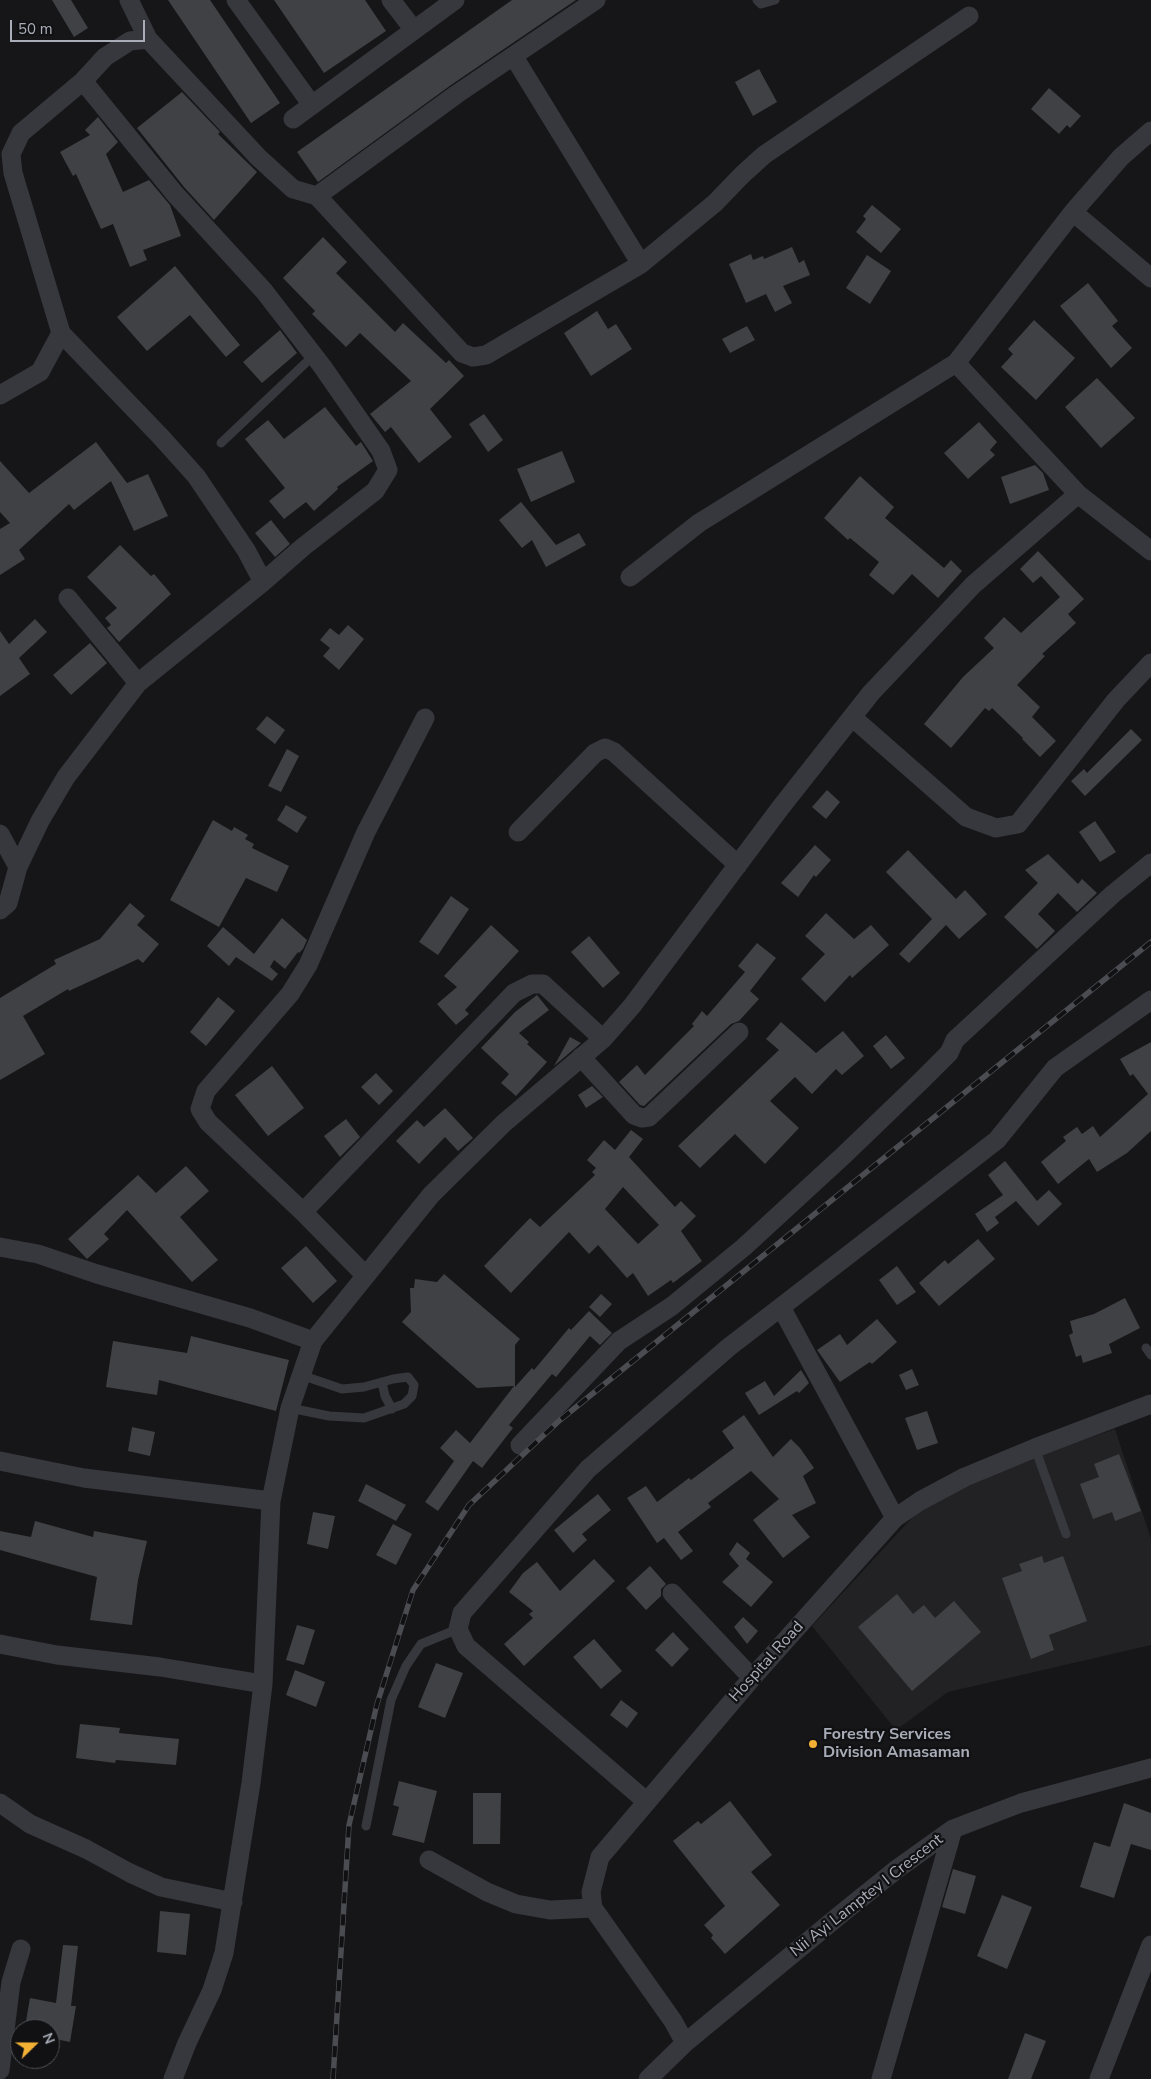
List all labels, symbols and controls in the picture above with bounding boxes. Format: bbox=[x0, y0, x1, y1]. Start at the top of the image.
scale bar bbox=[12, 10, 148, 42]
text: 50 m bbox=[18, 19, 53, 39]
street label: Hospital Road bbox=[726, 1618, 808, 1706]
place label: Forestry Services Division Amasaman bbox=[823, 1725, 970, 1763]
marker: Forestry Services Division Amasaman bbox=[807, 1738, 819, 1750]
street label: Nii Ayi Lamptey I Crescent bbox=[787, 1830, 947, 1962]
north arrow bbox=[10, 2019, 60, 2069]
text: N bbox=[38, 2030, 59, 2047]

